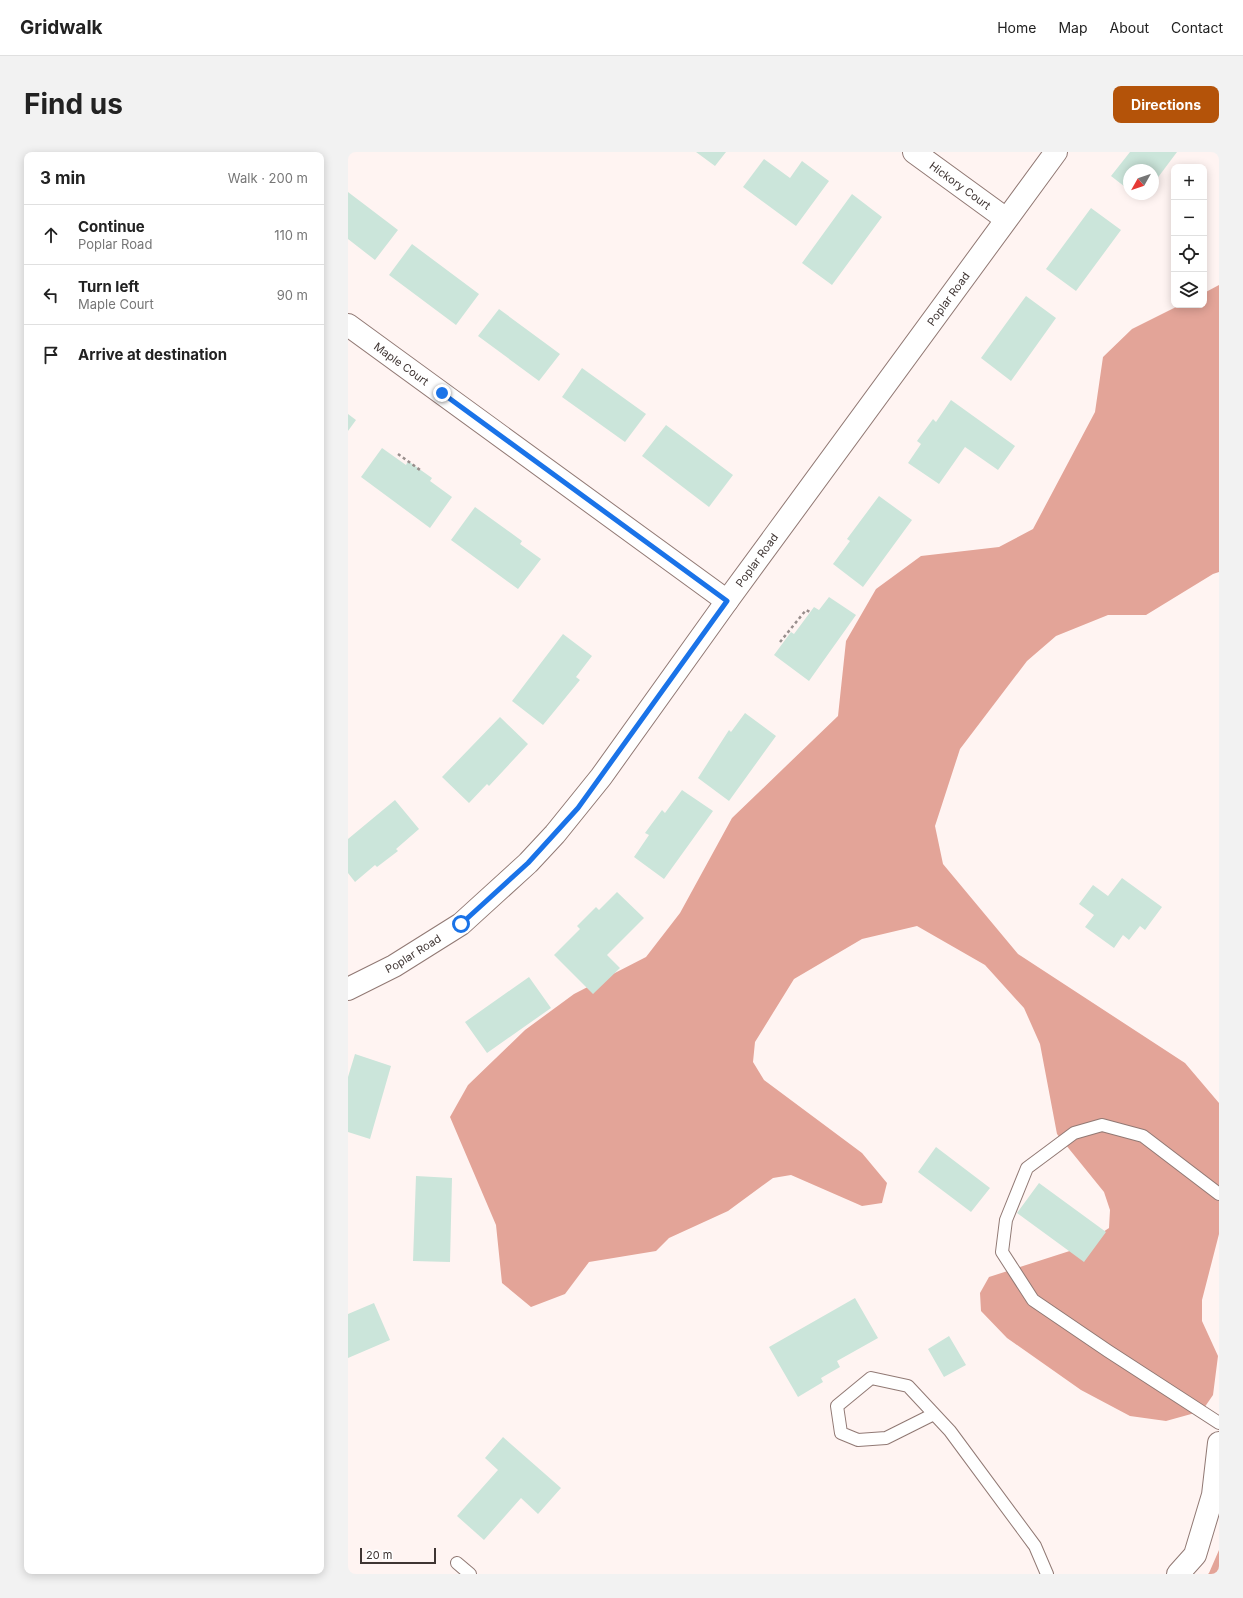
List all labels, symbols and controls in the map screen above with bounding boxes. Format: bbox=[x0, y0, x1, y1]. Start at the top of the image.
text: Gridwalk bbox=[20, 16, 103, 39]
text: Home bbox=[997, 19, 1036, 36]
text: Map bbox=[1058, 19, 1088, 36]
text: About bbox=[1110, 19, 1149, 36]
text: Contact bbox=[1171, 19, 1223, 36]
button: Directions bbox=[1113, 86, 1219, 123]
text: Find us bbox=[24, 87, 123, 121]
street label: Hickory Court bbox=[927, 159, 994, 213]
north arrow bbox=[1123, 164, 1159, 200]
map controls bbox=[1171, 164, 1207, 308]
button: + bbox=[1171, 164, 1207, 200]
text: 3 min bbox=[40, 168, 86, 188]
text: Walk · 200 m bbox=[228, 170, 308, 186]
button: − bbox=[1171, 200, 1207, 236]
text: Continue bbox=[78, 217, 145, 236]
icon: ahead bbox=[40, 224, 62, 246]
text: 110 m bbox=[274, 227, 308, 243]
text: Poplar Road bbox=[78, 236, 152, 252]
button: locate bbox=[1171, 236, 1207, 272]
street label: Poplar Road bbox=[924, 269, 973, 328]
button: layers bbox=[1171, 272, 1207, 308]
text: Turn left bbox=[78, 277, 139, 296]
icon: left bbox=[40, 284, 62, 306]
text: 90 m bbox=[277, 287, 308, 303]
text: Maple Court bbox=[78, 296, 154, 312]
street label: Maple Court bbox=[371, 339, 432, 389]
icon: arrive bbox=[40, 344, 62, 366]
text: Arrive at destination bbox=[78, 345, 227, 364]
route end bbox=[433, 384, 451, 402]
street label: Poplar Road bbox=[733, 531, 781, 590]
route start bbox=[452, 915, 470, 933]
street label: Poplar Road bbox=[383, 931, 444, 976]
scale bar bbox=[360, 1546, 436, 1565]
text: 20 m bbox=[366, 1548, 392, 1562]

